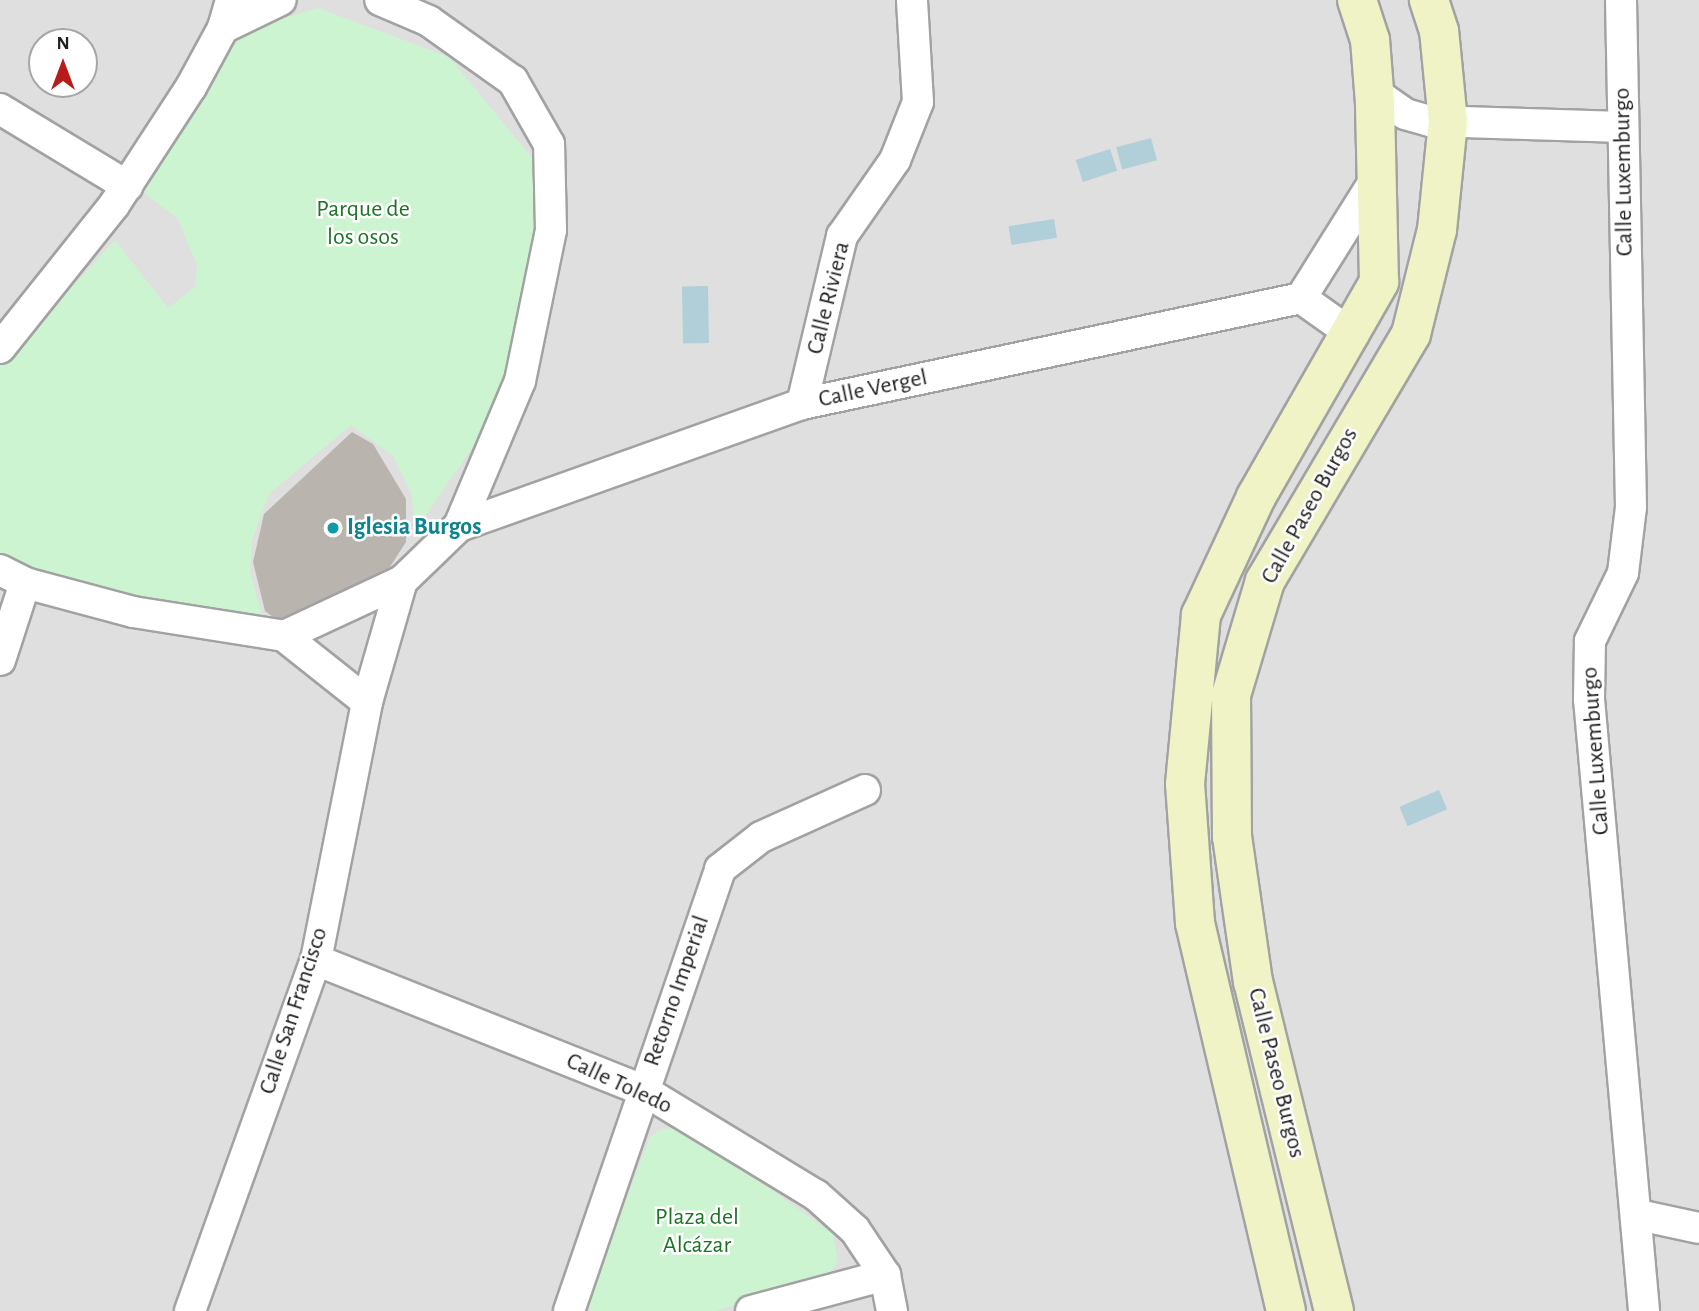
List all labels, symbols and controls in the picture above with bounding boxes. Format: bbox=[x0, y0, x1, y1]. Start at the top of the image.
north arrow bbox=[28, 28, 98, 98]
text: N bbox=[56, 34, 70, 53]
street label: Calle Luxemburgo bbox=[1608, 87, 1640, 257]
park label: Parque de los osos bbox=[316, 196, 410, 252]
street label: Calle Riviera bbox=[801, 239, 857, 357]
street label: Calle Vergel bbox=[816, 363, 930, 415]
street label: Calle Paseo Burgos bbox=[1255, 423, 1365, 589]
place label: Iglesia Burgos bbox=[347, 514, 481, 542]
marker: Iglesia Burgos bbox=[325, 520, 341, 536]
street label: Calle Luxemburgo bbox=[1576, 666, 1616, 836]
street label: Retorno Imperial bbox=[638, 912, 716, 1070]
street label: Calle San Francisco bbox=[253, 924, 335, 1098]
street label: Calle Paseo Burgos bbox=[1241, 985, 1311, 1161]
street label: Calle Toledo bbox=[561, 1047, 677, 1121]
park label: Plaza del Alcázar bbox=[655, 1204, 739, 1260]

